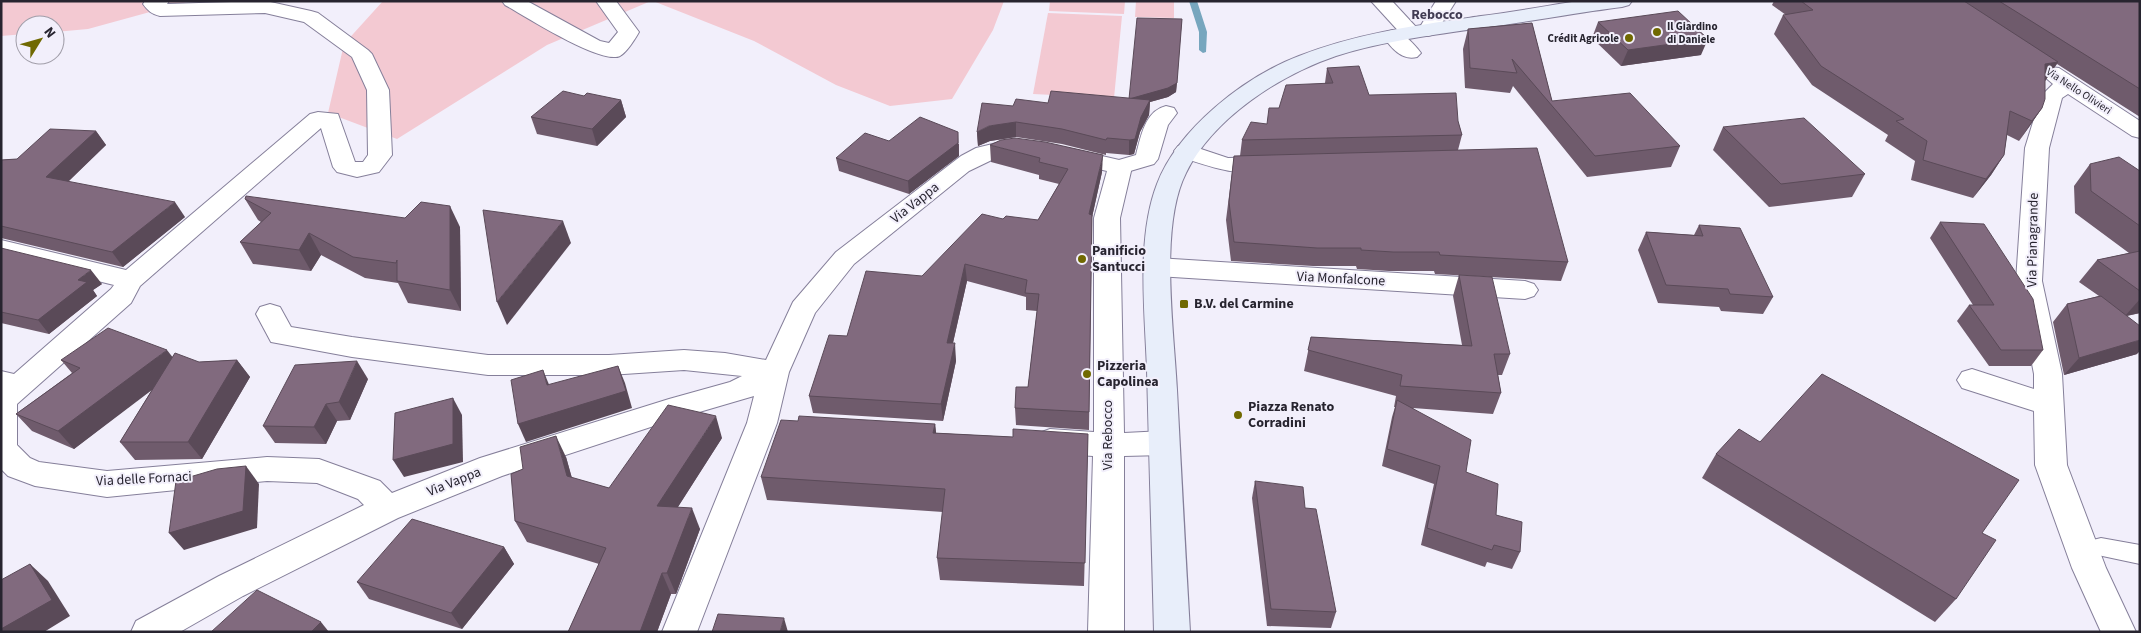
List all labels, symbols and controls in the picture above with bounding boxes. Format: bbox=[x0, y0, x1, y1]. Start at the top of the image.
district label: Rebocco bbox=[1411, 5, 1463, 25]
north arrow bbox=[15, 15, 65, 65]
place label: Il Giardino di Daniele bbox=[1667, 19, 1718, 47]
text: N bbox=[39, 23, 60, 43]
marker: Il Giardino di Daniele bbox=[1651, 26, 1663, 38]
place label: Crédit Agricole bbox=[1547, 31, 1619, 46]
marker: Crédit Agricole bbox=[1623, 32, 1635, 44]
street label: Via Nello Olivieri bbox=[2043, 64, 2115, 118]
street label: Via Vappa bbox=[886, 178, 944, 228]
street label: Via Pianagrande bbox=[2022, 192, 2044, 288]
place label: Panificio Santucci bbox=[1092, 241, 1146, 277]
marker: Panificio Santucci bbox=[1076, 253, 1088, 265]
street label: Via Monfalcone bbox=[1296, 267, 1386, 291]
place label: B.V. del Carmine bbox=[1194, 294, 1294, 314]
marker: B.V. del Carmine bbox=[1178, 298, 1190, 310]
place label: Pizzeria Capolinea bbox=[1097, 356, 1159, 392]
marker: Pizzeria Capolinea bbox=[1081, 368, 1093, 380]
place label: Piazza Renato Corradini bbox=[1248, 397, 1334, 433]
street label: Via Rebocco bbox=[1098, 400, 1118, 470]
marker: Piazza Renato Corradini bbox=[1232, 409, 1244, 421]
street label: Via Vappa bbox=[424, 462, 484, 502]
street label: Via delle Fornaci bbox=[96, 467, 192, 491]

